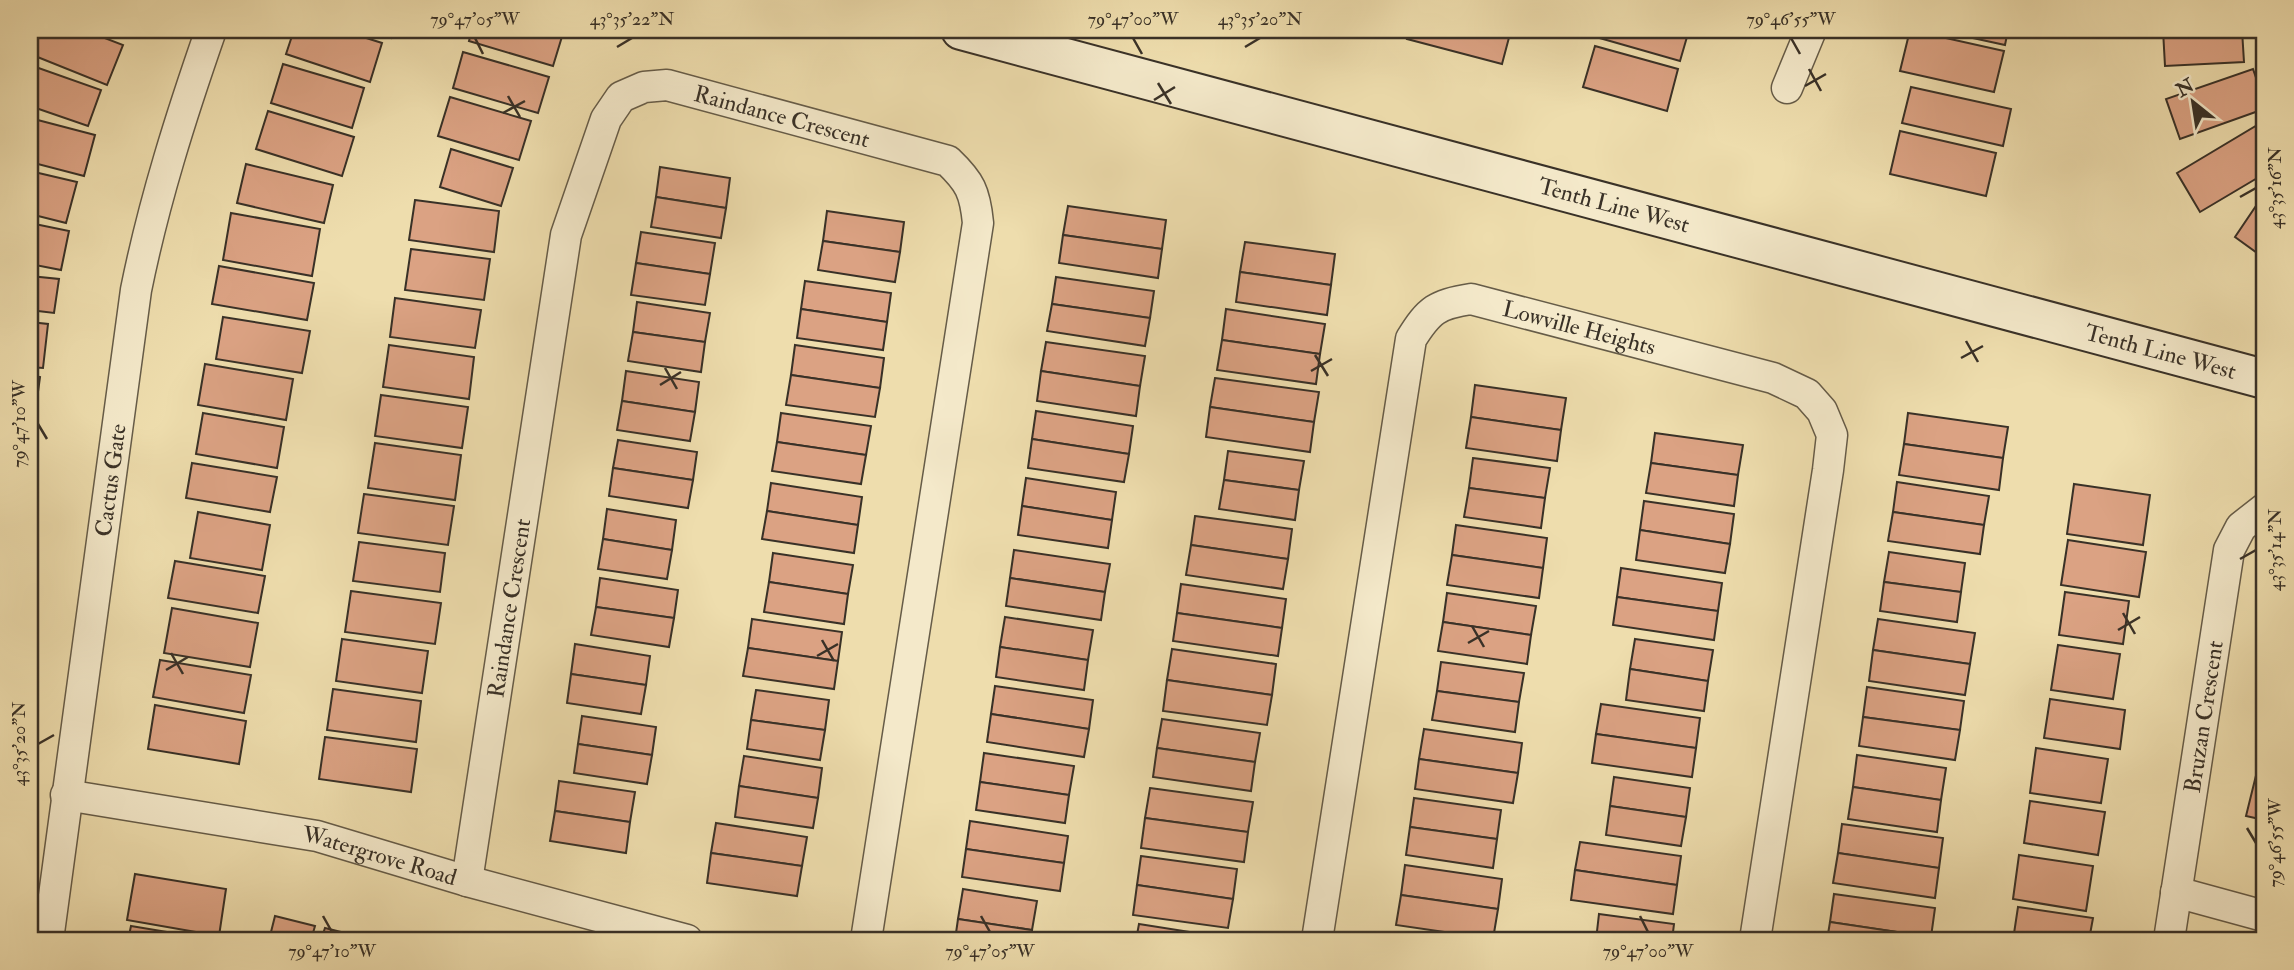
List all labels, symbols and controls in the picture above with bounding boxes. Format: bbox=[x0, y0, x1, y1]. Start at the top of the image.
text: 79°47'05"W bbox=[430, 8, 520, 31]
text: 43°35'22"N bbox=[590, 8, 674, 31]
text: 79°47'00"W bbox=[1088, 8, 1179, 31]
text: 43°35'20"N bbox=[1218, 8, 1302, 31]
text: 79°46'55"W bbox=[1746, 8, 1836, 31]
north arrow bbox=[2158, 66, 2228, 136]
text: N bbox=[2171, 73, 2199, 103]
street label: Raindance Crescent bbox=[691, 78, 873, 154]
text: 43°35'16"N bbox=[2264, 147, 2287, 229]
street label: Tenth Line West bbox=[1535, 171, 1693, 239]
street label: Lowville Heights bbox=[1500, 293, 1659, 361]
street label: Tenth Line West bbox=[2082, 317, 2239, 385]
text: 79°47'10"W bbox=[8, 379, 31, 468]
street label: Cactus Gate bbox=[88, 422, 132, 538]
text: 43°35'14"N bbox=[2264, 509, 2287, 591]
street label: Raindance Crescent bbox=[481, 517, 537, 700]
street label: Bruzan Crescent bbox=[2177, 639, 2229, 795]
text: 43°35'20"N bbox=[8, 702, 31, 786]
text: 79°46'55"W bbox=[2264, 798, 2287, 888]
street label: Watergrove Road bbox=[300, 819, 460, 892]
text: 79°47'10"W bbox=[288, 940, 377, 963]
text: 79°47'05"W bbox=[945, 940, 1035, 963]
text: 79°47'00"W bbox=[1603, 940, 1694, 963]

